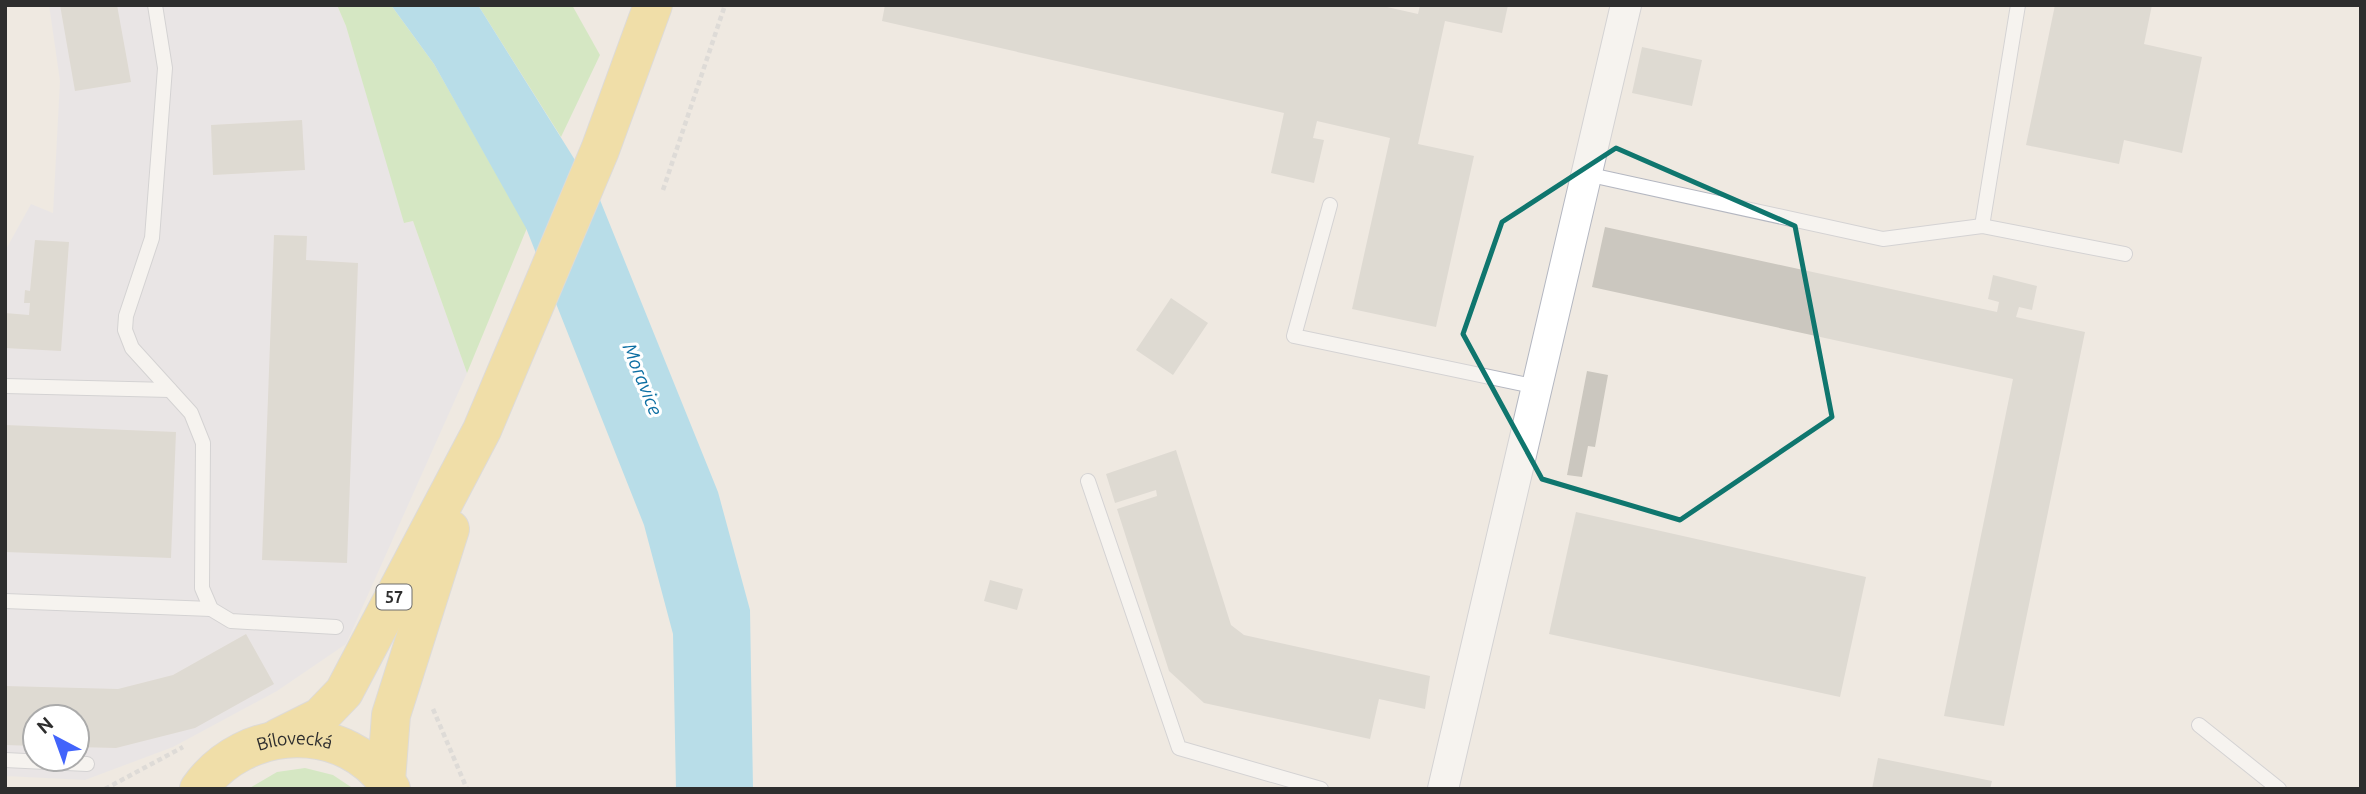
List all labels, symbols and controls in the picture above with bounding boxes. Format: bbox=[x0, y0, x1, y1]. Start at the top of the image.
water label: Moravice bbox=[619, 340, 668, 419]
road number: 57 bbox=[376, 584, 412, 610]
north arrow bbox=[21, 703, 91, 773]
text: N bbox=[32, 712, 57, 738]
street label: Bílovecká bbox=[254, 727, 335, 754]

